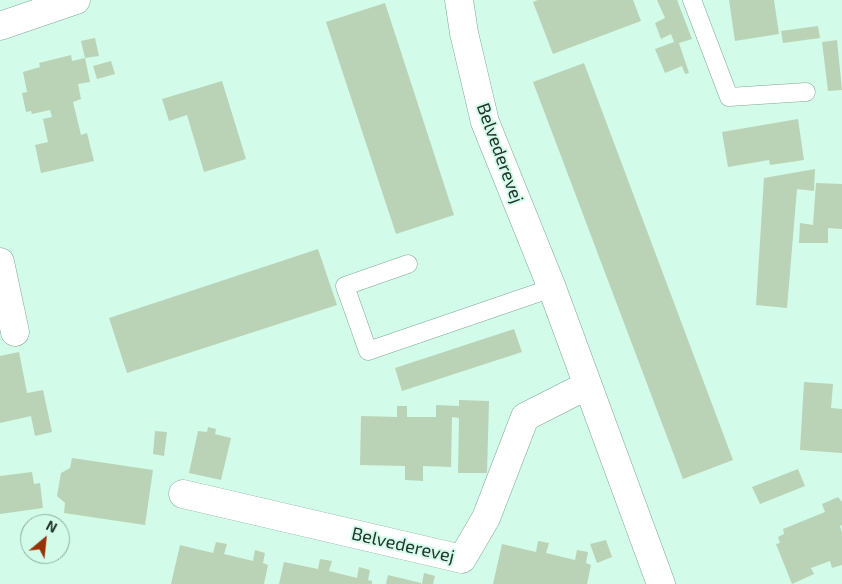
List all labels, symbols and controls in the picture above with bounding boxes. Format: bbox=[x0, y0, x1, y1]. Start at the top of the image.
street label: Belvederevej bbox=[472, 100, 528, 206]
north arrow bbox=[20, 514, 70, 564]
text: N bbox=[43, 516, 60, 536]
street label: Belvederevej bbox=[349, 523, 457, 567]

